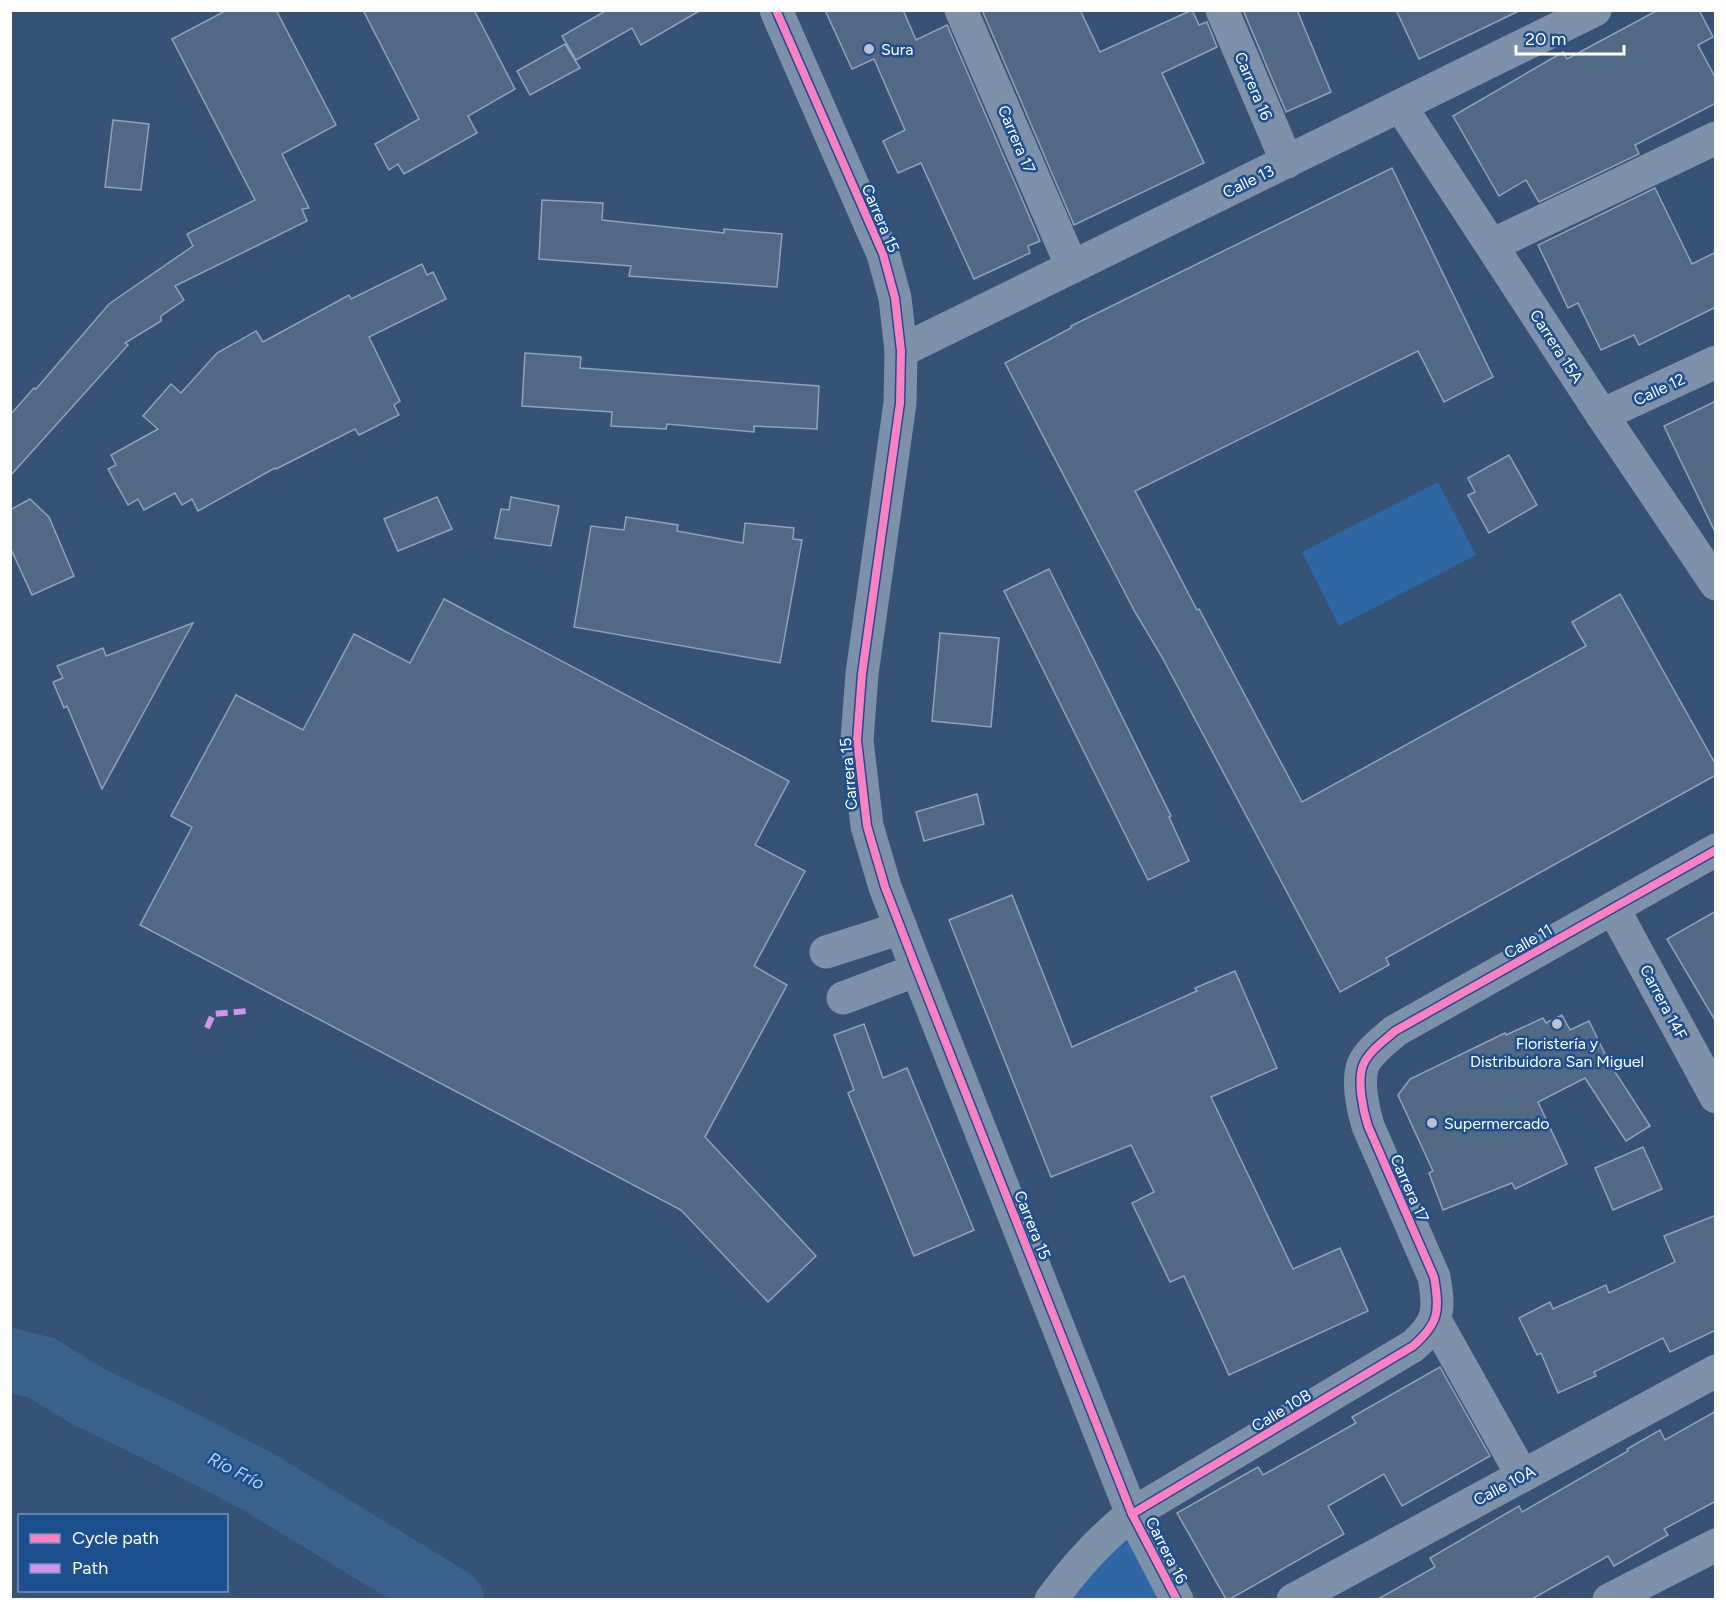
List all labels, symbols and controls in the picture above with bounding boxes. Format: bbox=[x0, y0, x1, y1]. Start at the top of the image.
scale bar bbox=[1516, 18, 1624, 56]
text: 20 m bbox=[1525, 28, 1566, 50]
place label: Sura bbox=[881, 40, 913, 59]
marker: Sura bbox=[862, 42, 876, 56]
street label: Carrera 16 bbox=[1231, 49, 1276, 123]
street label: Carrera 17 bbox=[994, 102, 1040, 176]
street label: Calle 13 bbox=[1219, 161, 1277, 202]
street label: Carrera 15 bbox=[858, 181, 903, 255]
street label: Carrera 15A bbox=[1526, 306, 1587, 387]
street label: Calle 12 bbox=[1630, 369, 1688, 410]
street label: Carrera 15 bbox=[836, 737, 861, 811]
street label: Calle 11 bbox=[1501, 920, 1556, 963]
street label: Carrera 14F bbox=[1636, 962, 1691, 1043]
marker: Floristería y Distribuidora San Miguel bbox=[1550, 1017, 1564, 1031]
place label: Floristería y Distribuidora San Miguel bbox=[1470, 1034, 1644, 1071]
place label: Supermercado bbox=[1444, 1114, 1550, 1133]
marker: Supermercado bbox=[1425, 1116, 1439, 1130]
street label: Carrera 17 bbox=[1386, 1151, 1433, 1225]
street label: Carrera 15 bbox=[1010, 1188, 1055, 1262]
street label: Calle 10B bbox=[1248, 1385, 1315, 1436]
water label: Río Frío bbox=[204, 1447, 268, 1495]
street label: Calle 10A bbox=[1470, 1461, 1538, 1510]
legend bbox=[18, 1514, 228, 1592]
street label: Carrera 16 bbox=[1142, 1514, 1191, 1587]
text: Cycle path bbox=[72, 1527, 159, 1549]
text: Path bbox=[72, 1557, 108, 1579]

